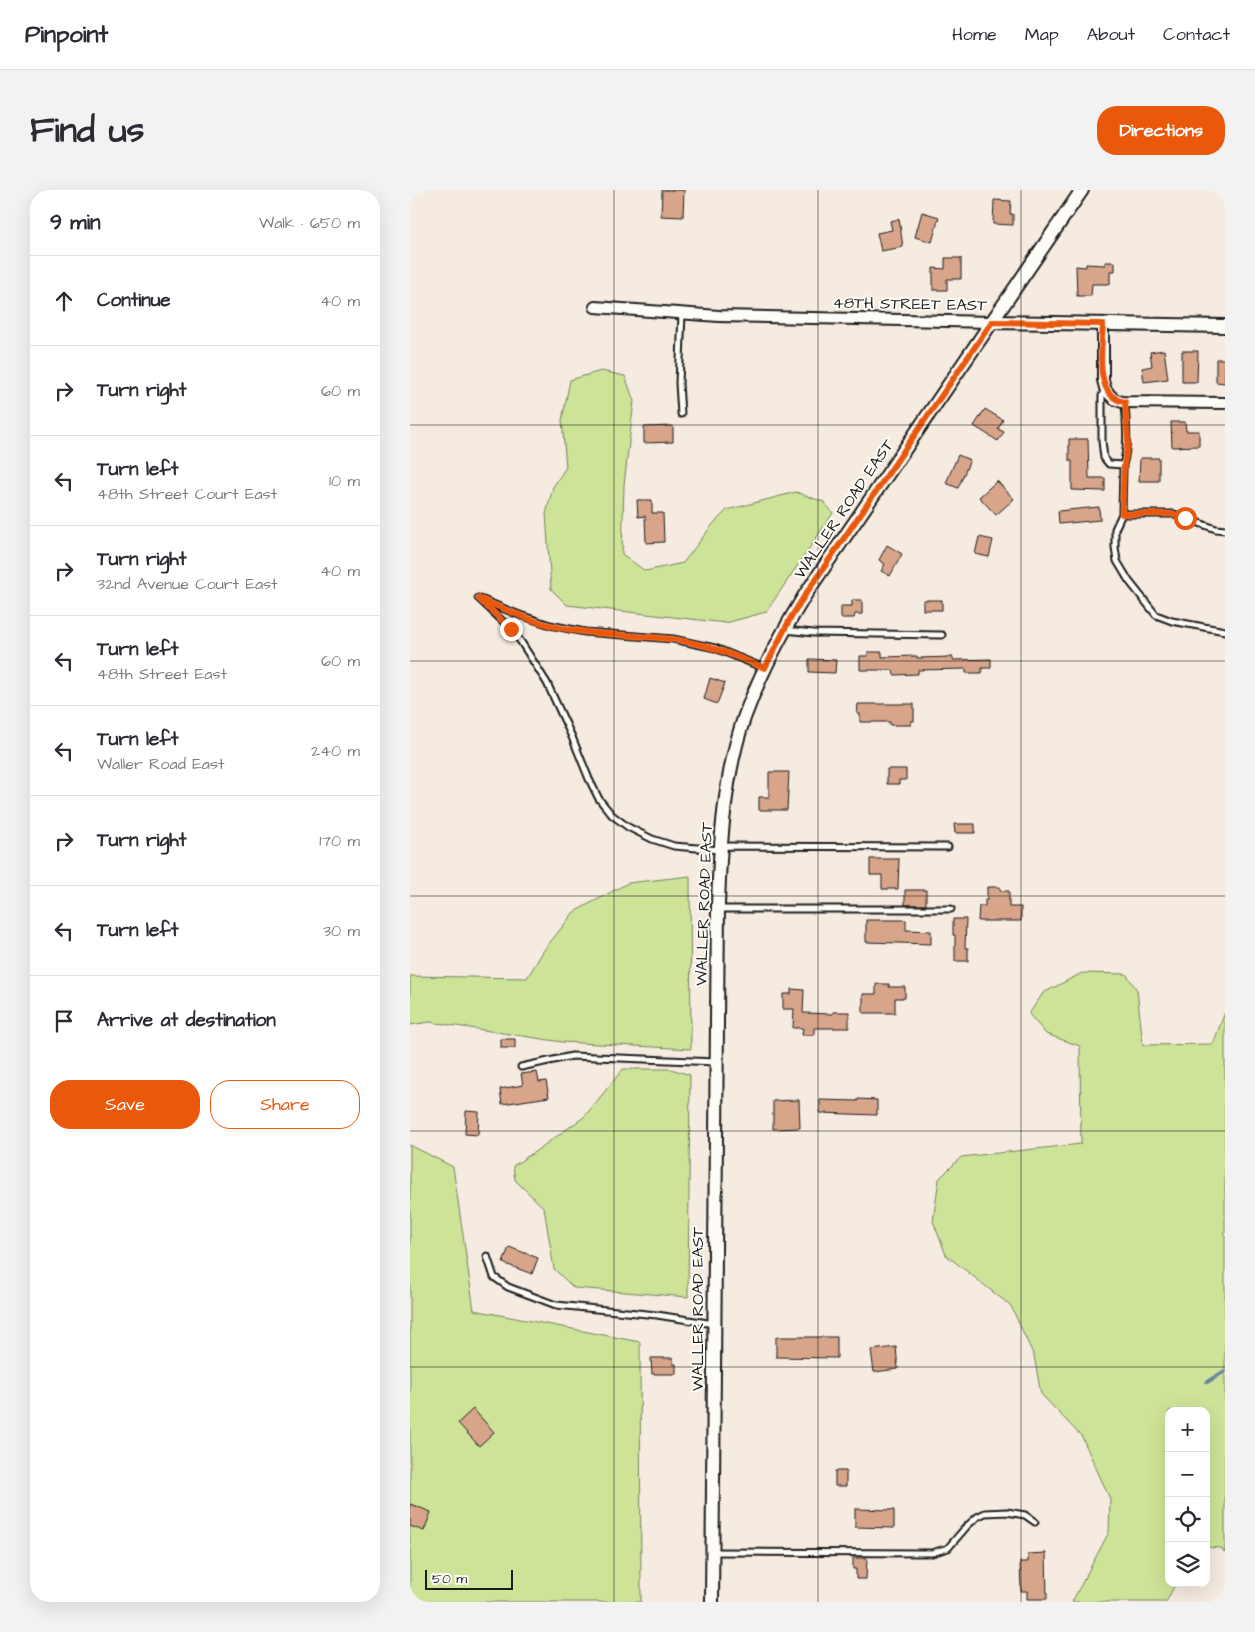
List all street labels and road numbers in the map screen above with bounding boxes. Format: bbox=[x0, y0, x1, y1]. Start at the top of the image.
street label: 48TH STREET EAST bbox=[833, 292, 987, 316]
street label: WALLER ROAD EAST bbox=[789, 435, 899, 583]
street label: WALLER ROAD EAST bbox=[690, 822, 718, 986]
street label: WALLER ROAD EAST bbox=[687, 1227, 709, 1391]

